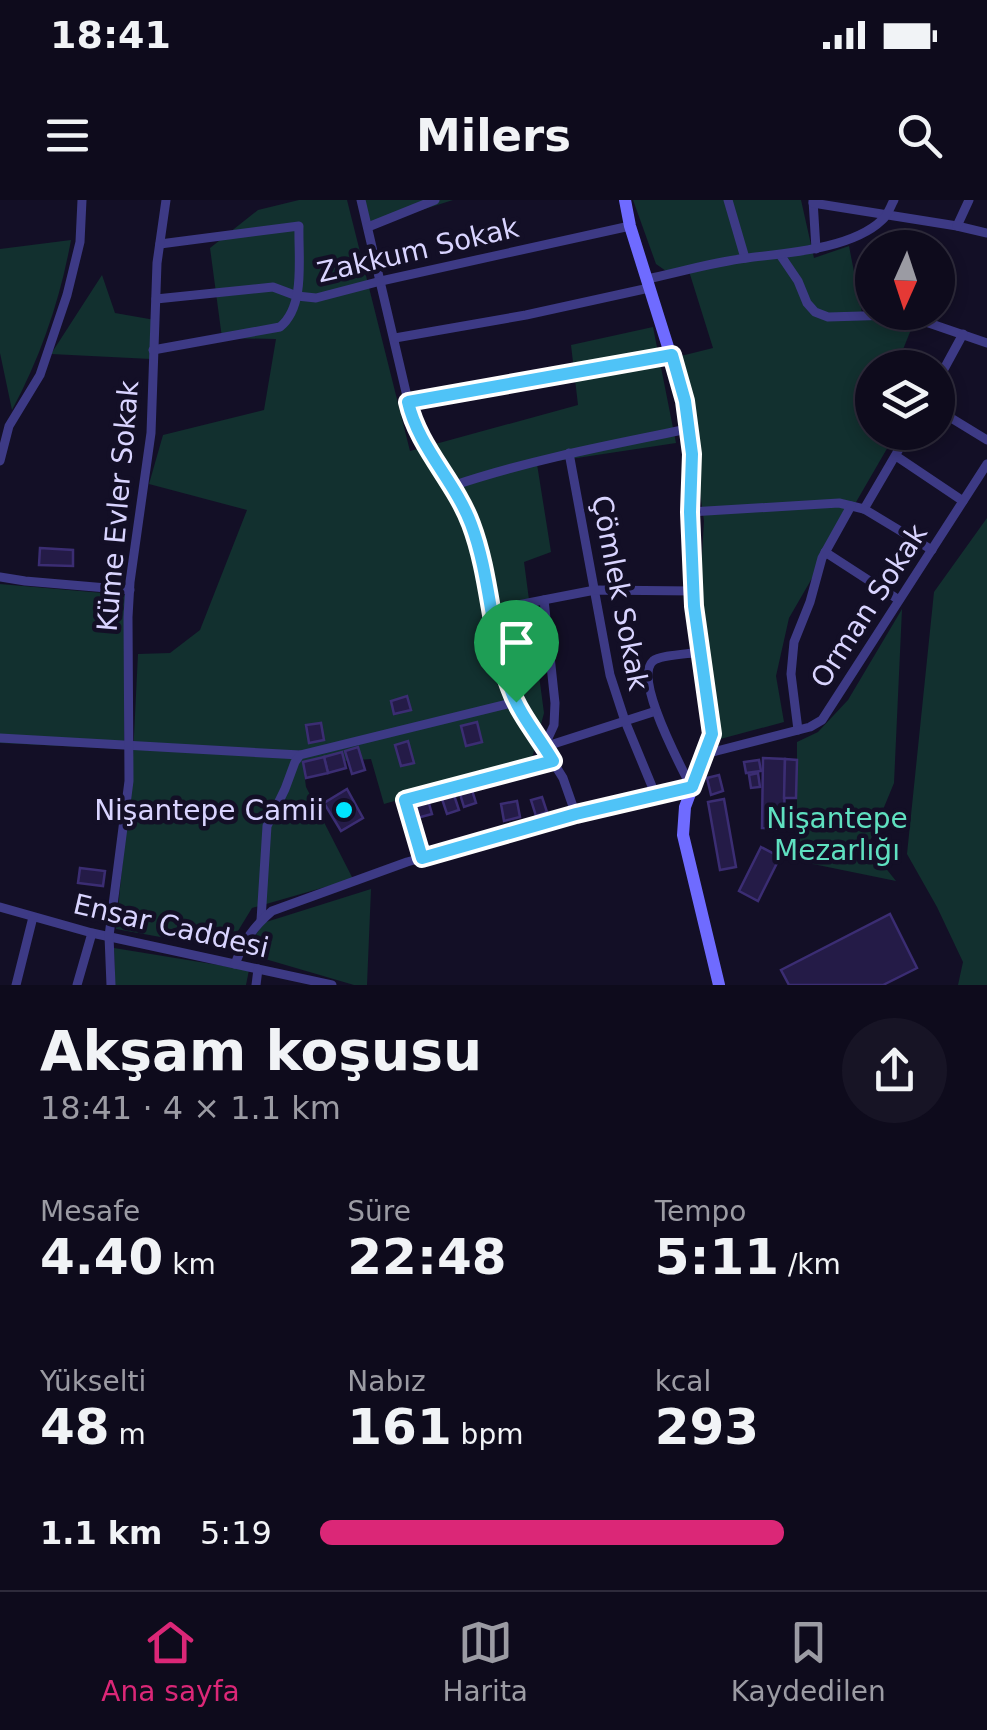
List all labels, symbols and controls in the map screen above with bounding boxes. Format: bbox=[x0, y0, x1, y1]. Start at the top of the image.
text: 18:41 bbox=[50, 13, 171, 57]
icon: menu bbox=[40, 108, 95, 163]
icon: search bbox=[892, 108, 947, 163]
text: Milers bbox=[416, 109, 571, 162]
street label: Zakkum Sokak bbox=[314, 211, 523, 289]
north arrow bbox=[855, 230, 955, 330]
map controls bbox=[855, 230, 955, 450]
button: layers bbox=[855, 350, 955, 450]
street label: Küme Evler Sokak bbox=[91, 378, 145, 633]
street label: Çömlek Sokak bbox=[585, 493, 655, 694]
street label: Orman Sokak bbox=[804, 517, 934, 694]
pin bbox=[474, 600, 559, 703]
icon: arrive bbox=[489, 615, 544, 670]
place label: Nişantepe Camii bbox=[94, 794, 324, 827]
marker: Nişantepe Camii bbox=[333, 799, 355, 821]
park label: Nişantepe Mezarlığı bbox=[766, 802, 908, 867]
street label: Ensar Caddesi bbox=[70, 887, 272, 965]
button: share bbox=[842, 1018, 947, 1123]
text: Akşam koşusu bbox=[40, 1019, 482, 1083]
text: 18:41 · 4 × 1.1 km bbox=[40, 1089, 341, 1127]
text: Mesafe bbox=[40, 1195, 140, 1228]
text: Süre bbox=[347, 1195, 411, 1228]
text: Tempo bbox=[655, 1195, 746, 1228]
text: 4.40 bbox=[40, 1228, 163, 1286]
text: 22:48 bbox=[347, 1228, 506, 1286]
text: 5:11 bbox=[655, 1228, 779, 1286]
text: km bbox=[163, 1248, 216, 1281]
text: /km bbox=[779, 1248, 841, 1281]
text: Yükselti bbox=[40, 1365, 146, 1398]
text: Nabız bbox=[347, 1365, 426, 1398]
text: kcal bbox=[655, 1365, 711, 1398]
text: 48 bbox=[40, 1398, 110, 1456]
text: 161 bbox=[347, 1398, 452, 1456]
text: 293 bbox=[655, 1398, 759, 1456]
text: m bbox=[110, 1418, 146, 1451]
text: bpm bbox=[452, 1418, 523, 1451]
text: 1.1 km bbox=[40, 1514, 162, 1552]
text: 5:19 bbox=[200, 1514, 272, 1552]
tab: Ana sayfa bbox=[101, 1615, 240, 1708]
tab: Harita bbox=[442, 1615, 528, 1708]
tab: Kaydedilen bbox=[731, 1615, 886, 1708]

